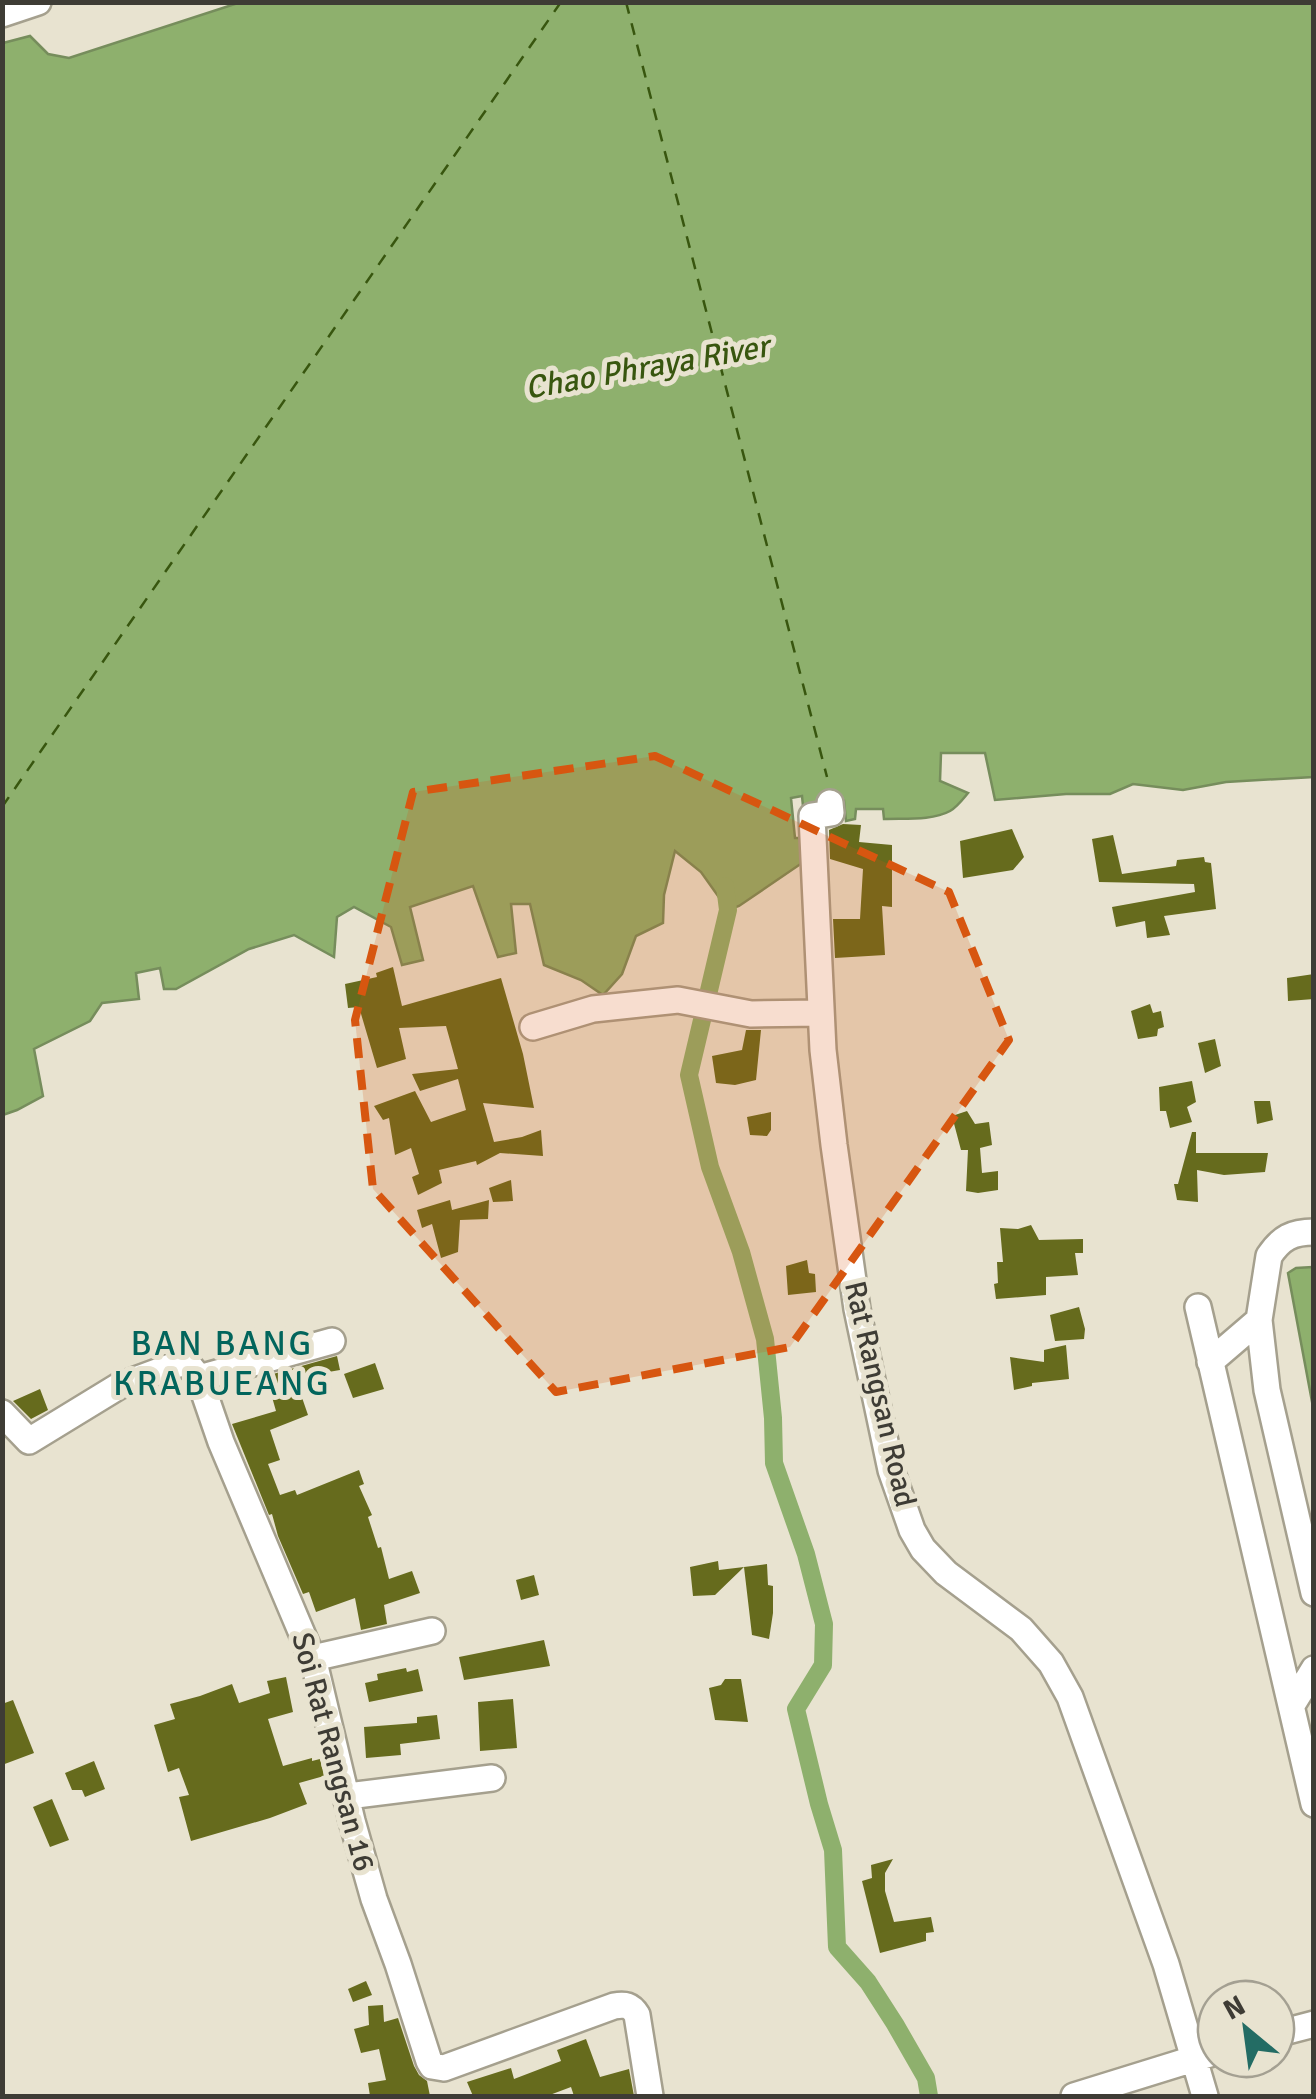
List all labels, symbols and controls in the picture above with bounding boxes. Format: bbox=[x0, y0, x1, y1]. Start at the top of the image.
water label: Chao Phraya River bbox=[522, 326, 776, 408]
street label: Rat Rangsan Road bbox=[836, 1278, 924, 1510]
district label: BAN BANG KRABUEANG bbox=[113, 1322, 331, 1405]
street label: Soi Rat Rangsan 16 bbox=[283, 1629, 383, 1875]
north arrow bbox=[1196, 1979, 1296, 2079]
text: N bbox=[1218, 1988, 1251, 2028]

